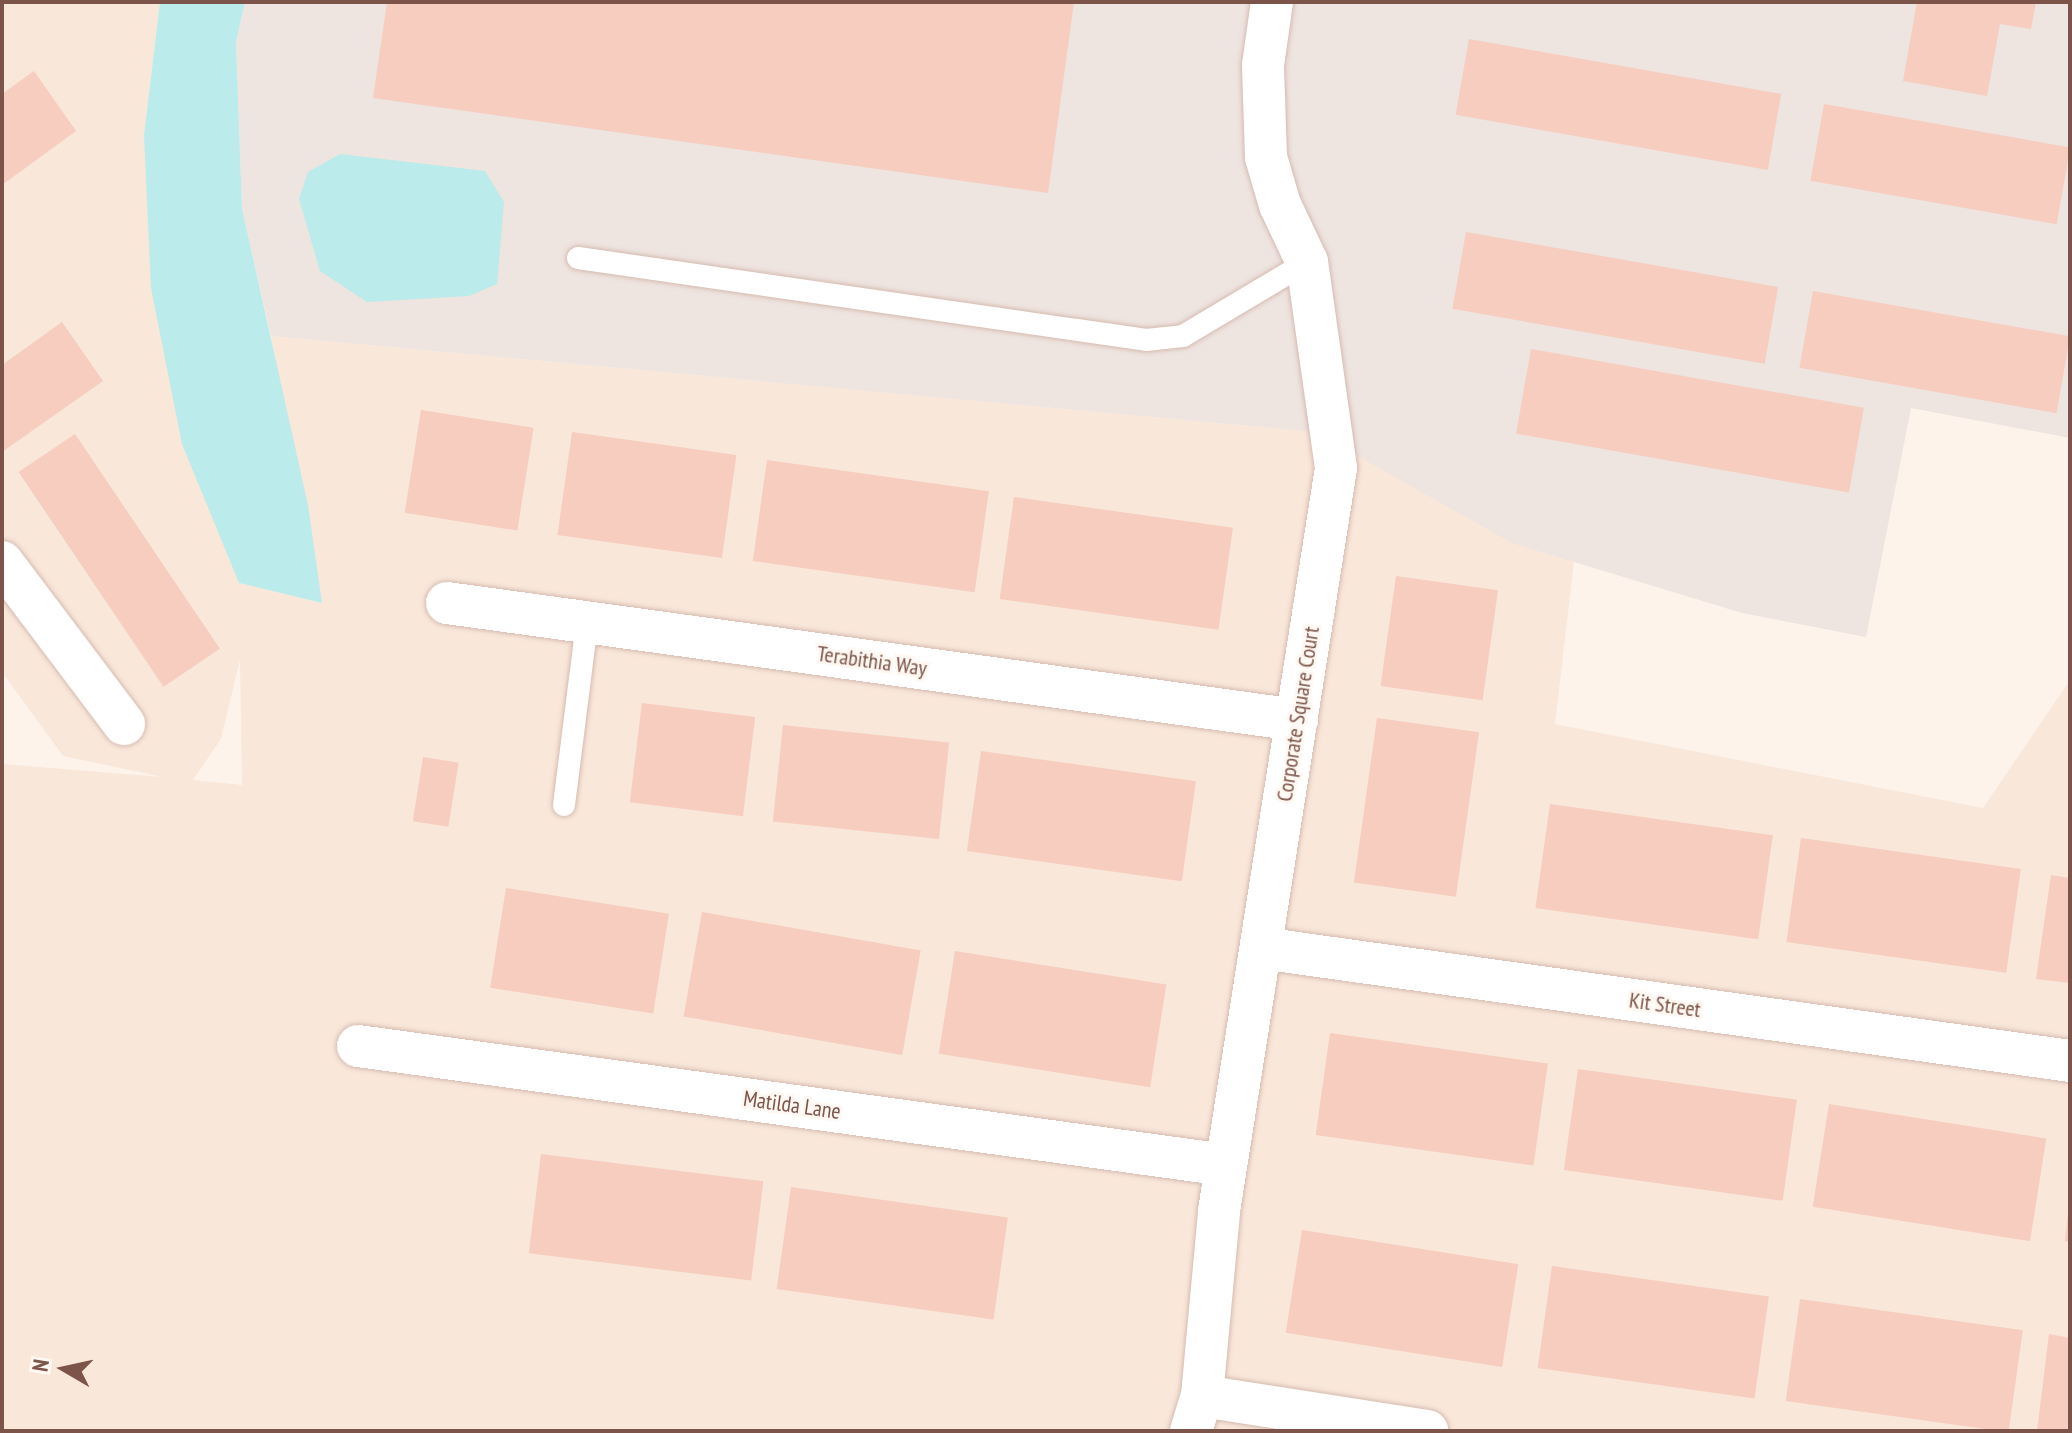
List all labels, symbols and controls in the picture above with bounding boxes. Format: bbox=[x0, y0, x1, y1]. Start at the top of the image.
street label: Corporate Square Court bbox=[1271, 625, 1325, 803]
street label: Terabithia Way bbox=[815, 640, 929, 682]
street label: Kit Street bbox=[1628, 987, 1702, 1023]
street label: Matilda Lane bbox=[742, 1085, 842, 1125]
north arrow bbox=[24, 1329, 104, 1409]
text: N bbox=[26, 1357, 55, 1373]

